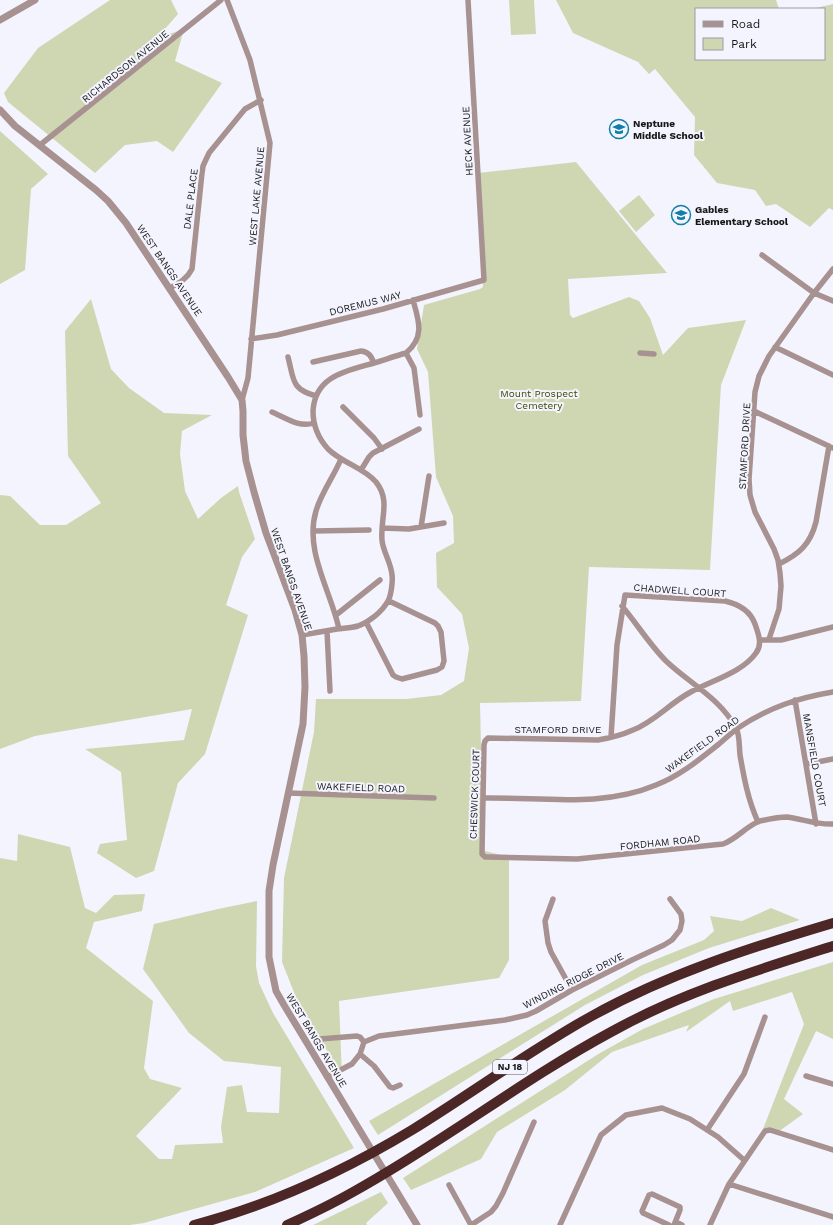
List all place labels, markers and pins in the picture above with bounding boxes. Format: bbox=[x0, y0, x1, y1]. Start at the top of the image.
school or university icon: Neptune Middle School bbox=[608, 118, 630, 140]
place label: Neptune Middle School bbox=[633, 118, 704, 141]
school or university icon: Gables Elementary School bbox=[670, 204, 692, 226]
place label: Gables Elementary School bbox=[695, 204, 789, 227]

